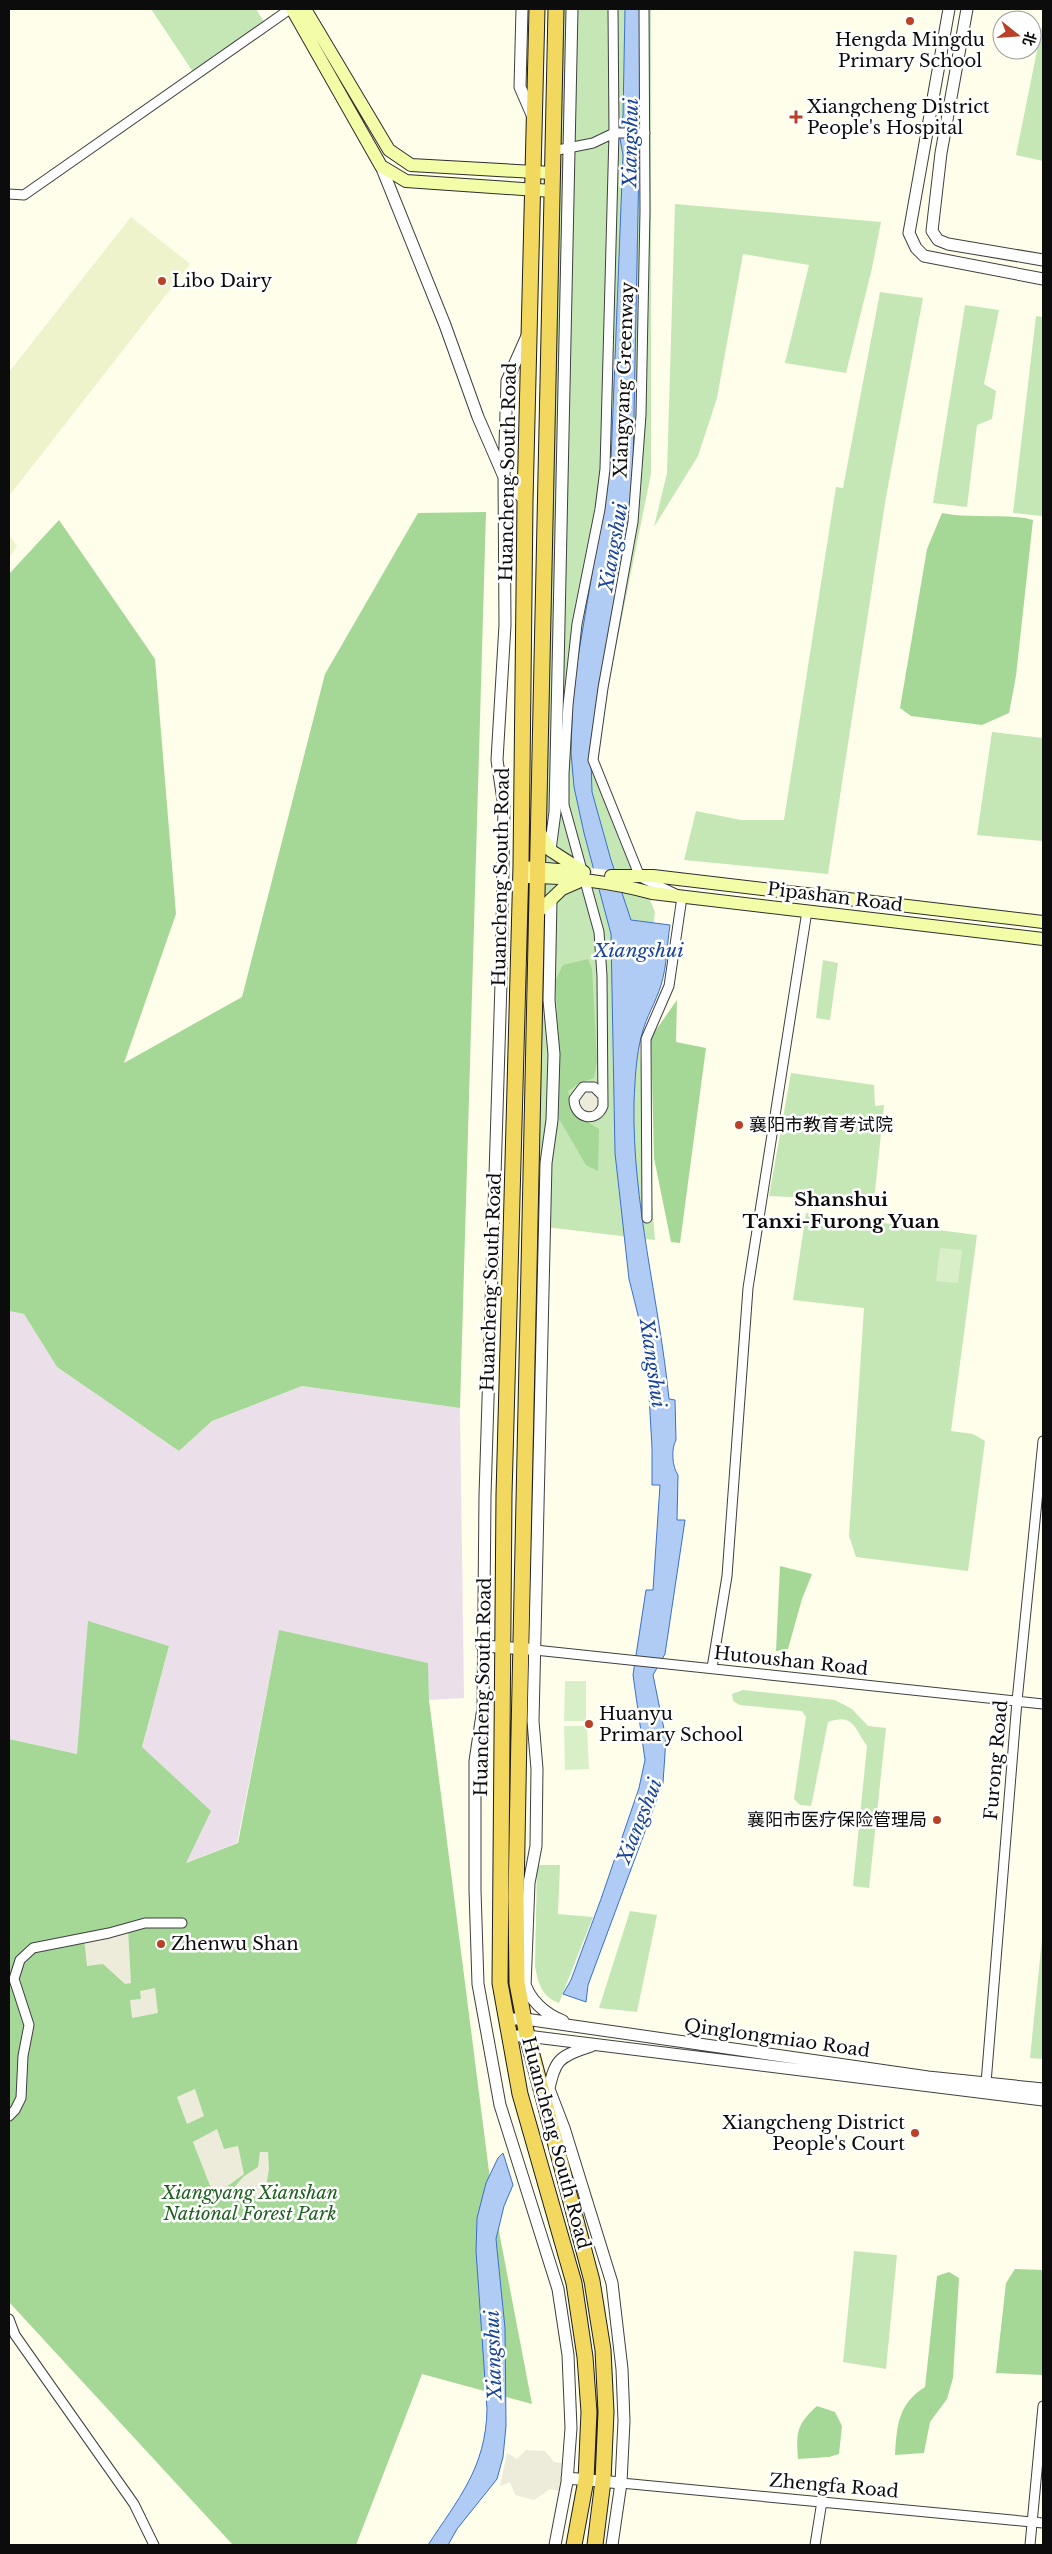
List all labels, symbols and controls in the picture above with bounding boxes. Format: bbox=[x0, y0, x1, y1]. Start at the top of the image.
north arrow bbox=[992, 10, 1042, 60]
marker: Hengda Mingdu Primary School bbox=[904, 15, 916, 27]
place label: Hengda Mingdu Primary School bbox=[835, 29, 985, 72]
text: 北 bbox=[1019, 29, 1040, 48]
place label: Xiangcheng District People's Hospital bbox=[807, 96, 990, 139]
water label: Xiangshui bbox=[618, 97, 643, 189]
marker: Xiangcheng District People's Hospital bbox=[789, 110, 803, 124]
place label: Libo Dairy bbox=[172, 270, 272, 292]
marker: Libo Dairy bbox=[156, 275, 168, 287]
street label: Xiangyang Greenway bbox=[610, 281, 638, 479]
street label: Huancheng South Road bbox=[495, 362, 521, 582]
water label: Xiangshui bbox=[594, 500, 633, 594]
street label: Huancheng South Road bbox=[488, 767, 514, 987]
street label: Pipashan Road bbox=[766, 878, 904, 916]
water label: Xiangshui bbox=[593, 939, 684, 962]
place label: 襄阳市教育考试院 bbox=[749, 1114, 893, 1136]
marker: 襄阳市教育考试院 bbox=[733, 1119, 745, 1131]
street label: Huancheng South Road bbox=[476, 1172, 506, 1392]
district label: Shanshui Tanxi-Furong Yuan bbox=[743, 1188, 940, 1233]
water label: Xiangshui bbox=[635, 1316, 670, 1410]
street label: Huancheng South Road bbox=[470, 1577, 496, 1797]
street label: Hutoushan Road bbox=[713, 1642, 869, 1680]
street label: Furong Road bbox=[980, 1699, 1012, 1821]
place label: Huanyu Primary School bbox=[599, 1703, 743, 1746]
marker: Huanyu Primary School bbox=[583, 1718, 595, 1730]
water label: Xiangshui bbox=[612, 1775, 667, 1868]
place label: 襄阳市医疗保险管理局 bbox=[747, 1809, 927, 1831]
marker: 襄阳市医疗保险管理局 bbox=[931, 1814, 943, 1826]
place label: Zhenwu Shan bbox=[171, 1933, 299, 1955]
marker: Zhenwu Shan bbox=[155, 1938, 167, 1950]
street label: Qinglongmiao Road bbox=[683, 2014, 871, 2062]
street label: Huancheng South Road bbox=[517, 2034, 595, 2252]
place label: Xiangcheng District People's Court bbox=[722, 2112, 905, 2155]
marker: Xiangcheng District People's Court bbox=[909, 2127, 921, 2139]
park label: Xiangyang Xianshan National Forest Park bbox=[161, 2182, 338, 2225]
water label: Xiangshui bbox=[480, 2309, 507, 2401]
street label: Zhengfa Road bbox=[768, 2469, 900, 2503]

